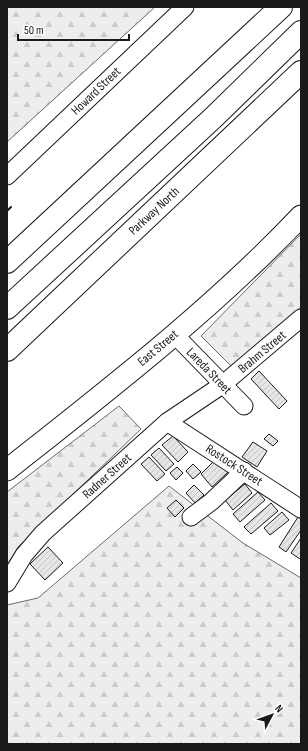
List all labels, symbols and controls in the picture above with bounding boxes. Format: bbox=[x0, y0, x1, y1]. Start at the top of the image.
scale bar bbox=[18, 16, 129, 42]
text: 50 m bbox=[24, 23, 44, 38]
street label: Howard Street bbox=[68, 64, 124, 118]
street label: Parkway North bbox=[125, 183, 183, 239]
street label: East Street bbox=[134, 326, 182, 370]
street label: Brahm Street bbox=[235, 327, 289, 377]
street label: Lareda Street bbox=[183, 344, 235, 398]
street label: Rostock Street bbox=[202, 441, 266, 489]
street label: Radner Street bbox=[79, 450, 135, 502]
north arrow bbox=[252, 695, 292, 735]
text: N bbox=[272, 702, 286, 715]

